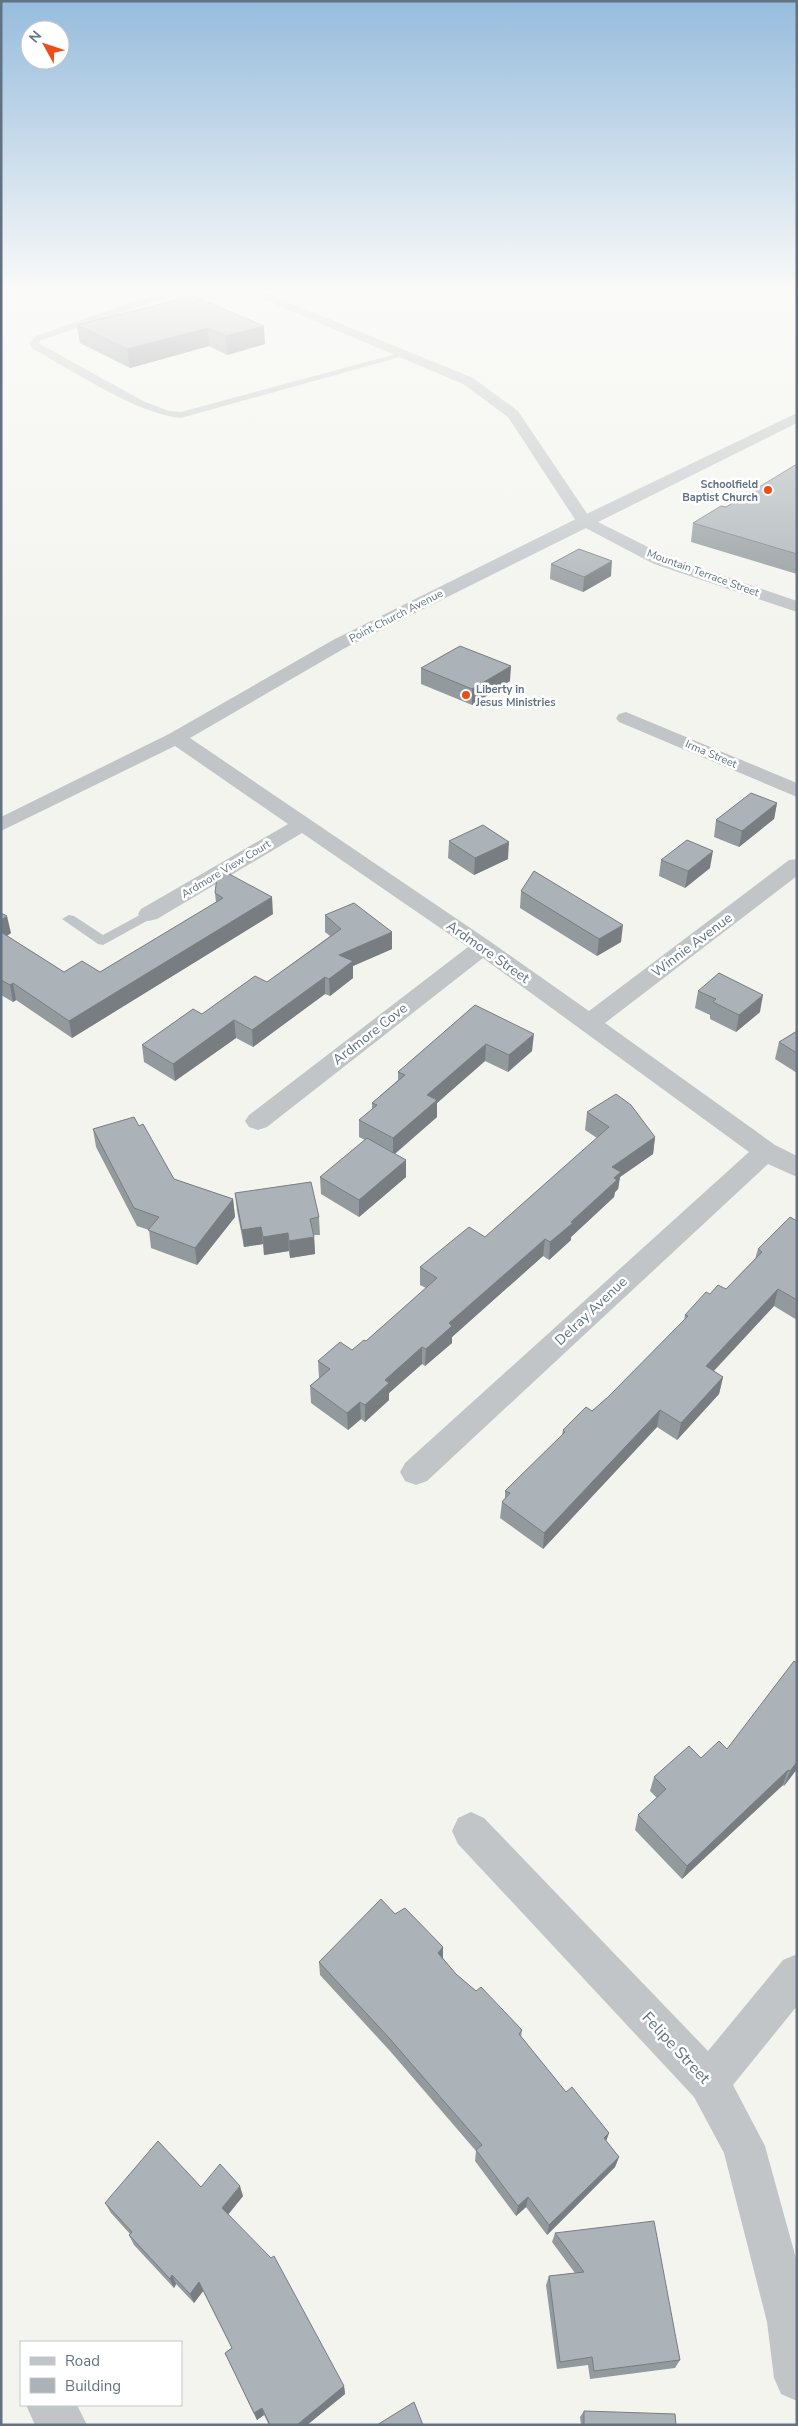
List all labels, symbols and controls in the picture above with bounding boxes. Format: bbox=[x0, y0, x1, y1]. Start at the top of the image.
north arrow bbox=[20, 20, 70, 70]
text: N bbox=[25, 27, 46, 47]
place label: Schoolfield Baptist Church bbox=[682, 477, 758, 505]
marker: Schoolfield Baptist Church bbox=[762, 484, 774, 496]
street label: Mountain Terrace Street bbox=[645, 546, 761, 600]
street label: Point Church Avenue bbox=[346, 586, 446, 646]
place label: Liberty in Jesus Ministries bbox=[475, 682, 556, 710]
marker: Liberty in Jesus Ministries bbox=[460, 689, 472, 701]
street label: Irma Street bbox=[683, 736, 739, 772]
street label: Ardmore View Court bbox=[179, 836, 274, 902]
street label: Winnie Avenue bbox=[648, 908, 736, 982]
street label: Ardmore Street bbox=[443, 916, 533, 988]
street label: Ardmore Cove bbox=[329, 999, 411, 1069]
street label: Delray Avenue bbox=[551, 1272, 631, 1350]
street label: Felipe Street bbox=[637, 2007, 715, 2089]
legend bbox=[20, 2341, 182, 2406]
text: Road bbox=[65, 2351, 100, 2371]
text: Building bbox=[65, 2376, 121, 2396]

